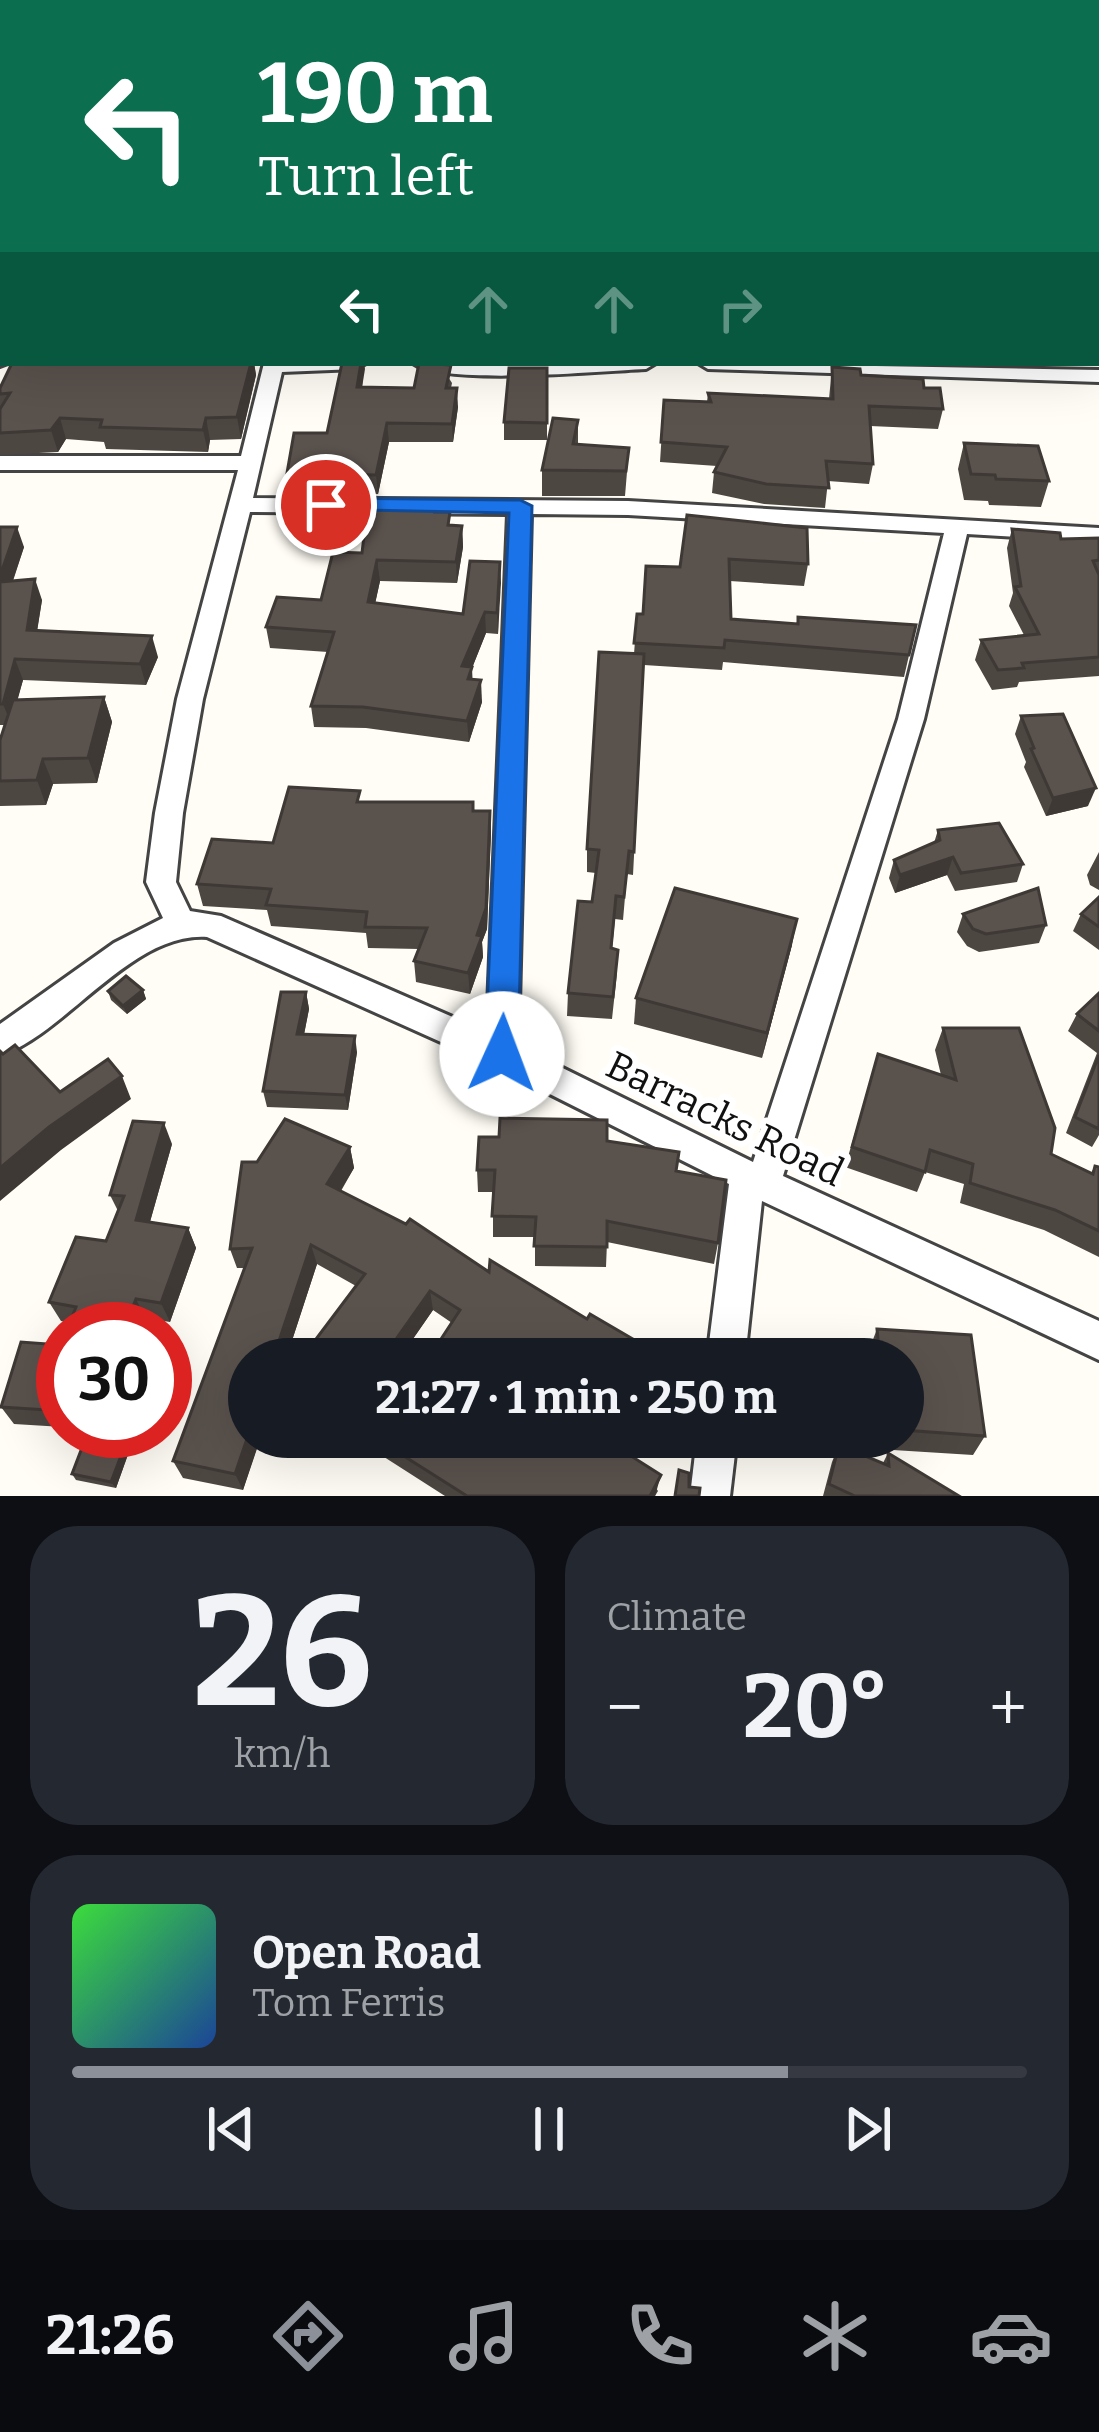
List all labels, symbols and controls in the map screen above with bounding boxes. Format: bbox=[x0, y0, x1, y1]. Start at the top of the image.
text: 190 m bbox=[258, 43, 493, 144]
icon: left bbox=[60, 48, 216, 204]
text: Turn left bbox=[258, 145, 474, 209]
icon: left bbox=[329, 276, 395, 342]
icon: ahead bbox=[455, 276, 521, 342]
icon: ahead bbox=[581, 276, 647, 342]
icon: right bbox=[707, 276, 773, 342]
pin bbox=[275, 454, 377, 556]
icon: arrive bbox=[293, 472, 359, 538]
position arrow bbox=[439, 991, 565, 1117]
street label: Barracks Road bbox=[599, 1042, 851, 1196]
speed limit sign: 30 bbox=[36, 1302, 192, 1458]
text: 21:27 · 1 min · 250 m bbox=[375, 1371, 777, 1425]
text: 26 bbox=[192, 1559, 372, 1746]
text: Climate bbox=[607, 1594, 747, 1640]
text: 20° bbox=[743, 1653, 889, 1761]
text: − bbox=[607, 1668, 643, 1747]
text: + bbox=[989, 1668, 1027, 1747]
text: km/h bbox=[234, 1731, 331, 1777]
text: Open Road bbox=[252, 1926, 481, 1980]
text: Tom Ferris bbox=[252, 1980, 445, 2026]
icon: previous bbox=[198, 2096, 264, 2162]
icon: pause bbox=[516, 2096, 582, 2162]
icon: next bbox=[835, 2096, 901, 2162]
icon: directions bbox=[266, 2294, 350, 2378]
icon: music bbox=[442, 2294, 526, 2378]
icon: phone bbox=[618, 2294, 702, 2378]
icon: climate bbox=[793, 2294, 877, 2378]
icon: car bbox=[969, 2294, 1053, 2378]
text: 21:26 bbox=[46, 2304, 175, 2368]

